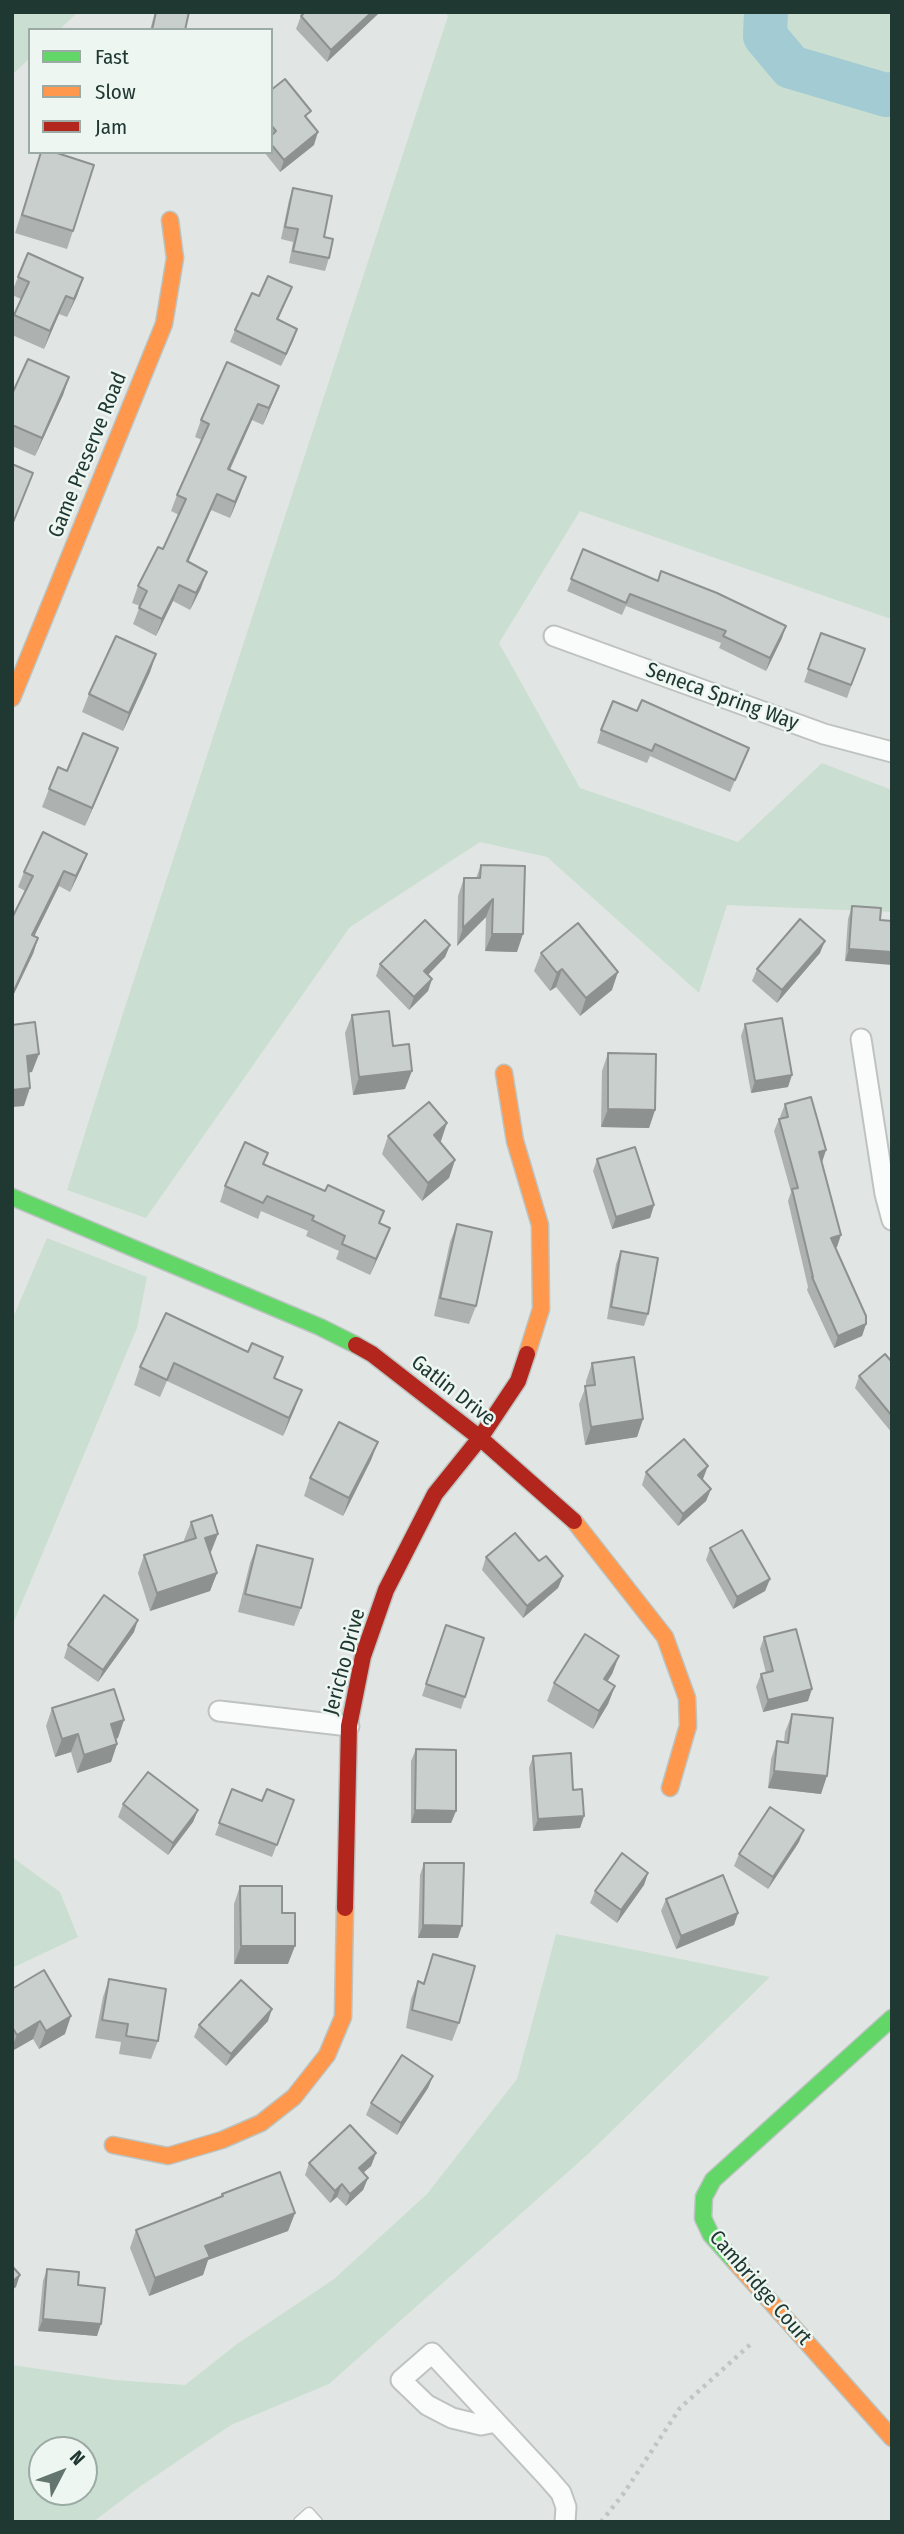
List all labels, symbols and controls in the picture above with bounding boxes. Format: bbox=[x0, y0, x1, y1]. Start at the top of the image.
legend bbox=[28, 28, 273, 154]
text: Fast bbox=[95, 44, 129, 70]
text: Slow bbox=[95, 79, 136, 105]
text: Jam bbox=[95, 114, 127, 140]
street label: Game Preserve Road bbox=[43, 369, 133, 541]
street label: Seneca Spring Way bbox=[642, 658, 802, 736]
street label: Gatlin Drive bbox=[406, 1350, 500, 1432]
street label: Jericho Drive bbox=[319, 1606, 371, 1718]
street label: Cambridge Court bbox=[703, 2226, 817, 2350]
north arrow bbox=[28, 2436, 98, 2506]
text: N bbox=[65, 2446, 90, 2470]

